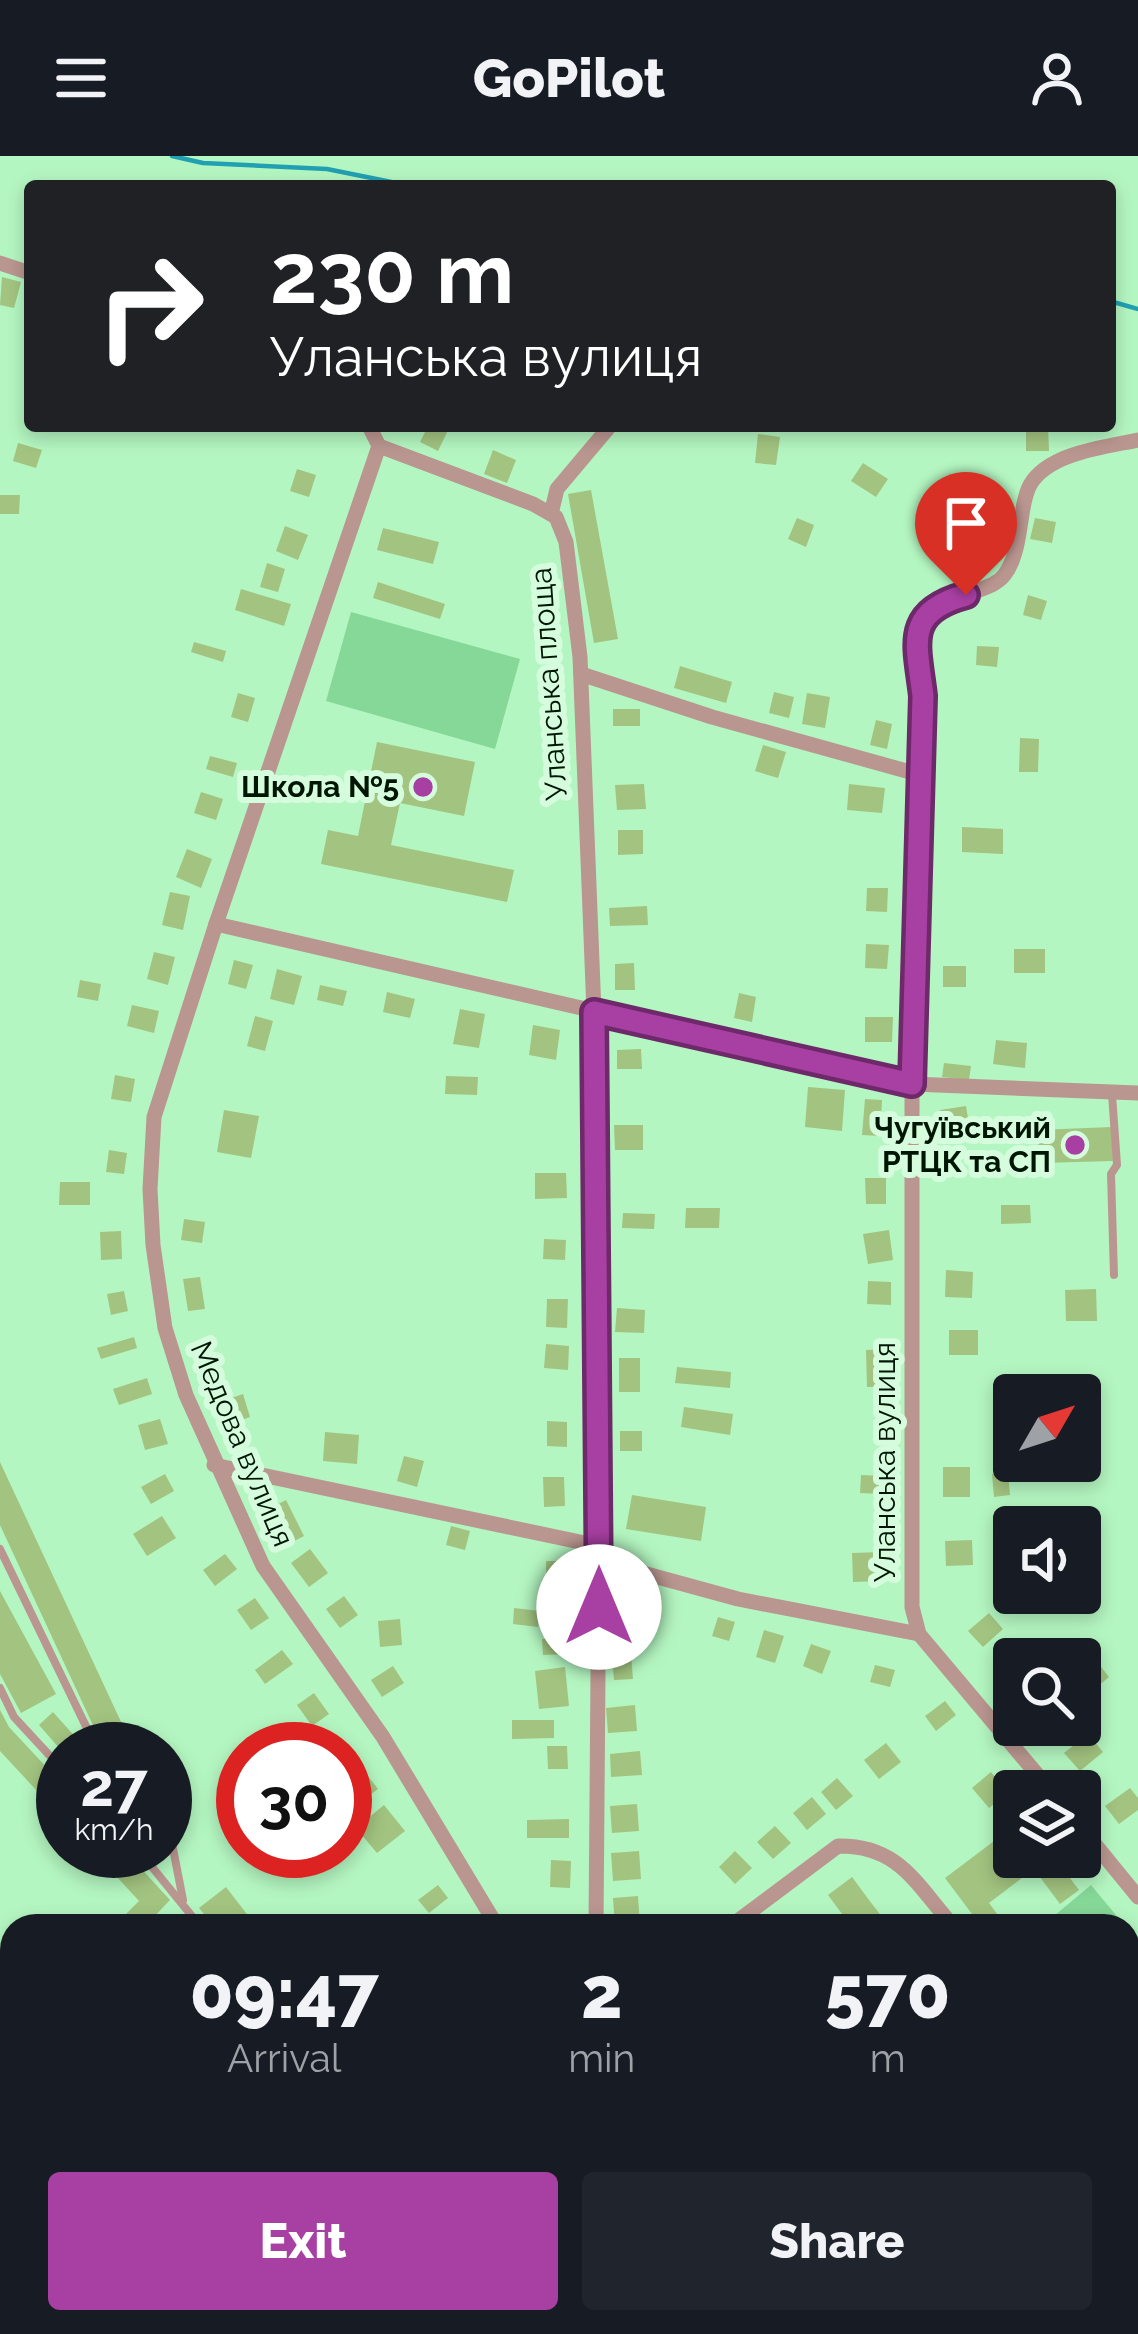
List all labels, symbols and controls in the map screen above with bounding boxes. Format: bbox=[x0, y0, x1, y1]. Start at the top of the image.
icon: menu bbox=[48, 45, 114, 111]
icon: person bbox=[1024, 45, 1090, 111]
text: GoPilot bbox=[473, 46, 665, 110]
text: 230 m bbox=[270, 224, 514, 323]
icon: right bbox=[72, 228, 228, 384]
text: Уланська вулиця bbox=[270, 325, 702, 389]
pin bbox=[915, 472, 1017, 595]
icon: arrive bbox=[933, 490, 999, 556]
street label: Уланська площа bbox=[523, 567, 574, 801]
place label: Школа №5 bbox=[241, 769, 399, 804]
marker: Школа №5 bbox=[410, 774, 436, 800]
place label: Чугуївський РТЦК та СП bbox=[874, 1110, 1051, 1179]
marker: Чугуївський РТЦК та СП bbox=[1062, 1132, 1088, 1158]
street label: Медова вулиця bbox=[184, 1336, 301, 1551]
street label: Уланська вулиця bbox=[867, 1342, 902, 1582]
north arrow bbox=[993, 1374, 1101, 1482]
map controls bbox=[993, 1374, 1101, 1878]
button: sound bbox=[993, 1506, 1101, 1614]
position arrow bbox=[536, 1544, 662, 1670]
button: search bbox=[993, 1638, 1101, 1746]
speed limit sign: 30 bbox=[216, 1722, 372, 1878]
text: 27 bbox=[80, 1750, 148, 1820]
button: layers bbox=[993, 1770, 1101, 1878]
text: km/h bbox=[74, 1812, 154, 1847]
text: 09:47 bbox=[189, 1950, 379, 2035]
text: 2 bbox=[581, 1950, 623, 2035]
text: 570 bbox=[825, 1950, 951, 2035]
text: Arrival bbox=[227, 2035, 341, 2081]
text: min bbox=[568, 2035, 635, 2081]
text: m bbox=[870, 2035, 906, 2081]
button: Exit bbox=[48, 2172, 558, 2310]
button: Share bbox=[582, 2172, 1092, 2310]

